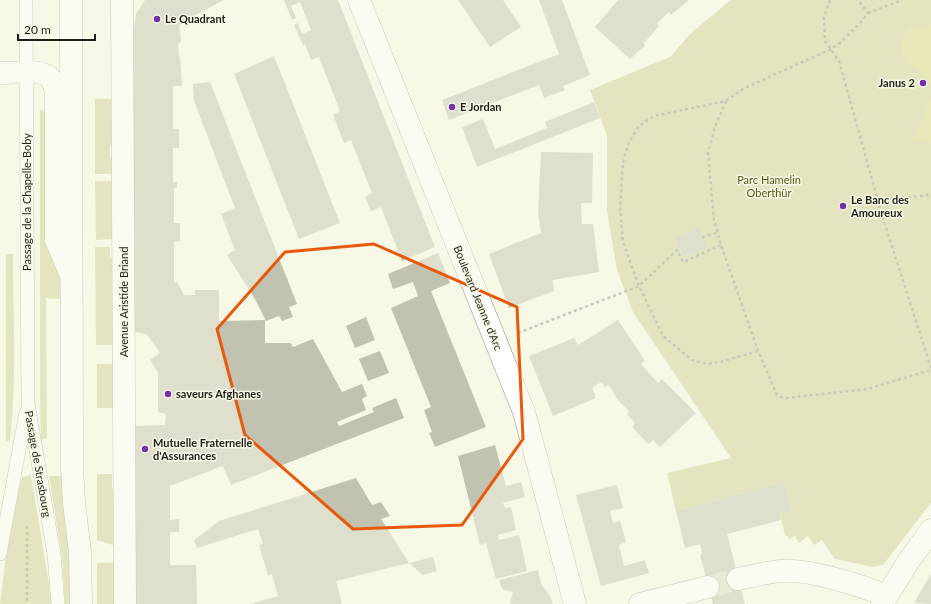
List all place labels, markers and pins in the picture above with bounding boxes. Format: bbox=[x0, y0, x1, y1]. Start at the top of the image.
place label: Le Quadrant bbox=[165, 12, 227, 25]
marker: Le Quadrant bbox=[152, 14, 162, 24]
place label: Janus 2 bbox=[879, 76, 915, 89]
marker: Janus 2 bbox=[918, 78, 928, 88]
place label: E Jordan bbox=[460, 100, 502, 113]
marker: E Jordan bbox=[447, 102, 457, 112]
place label: Le Banc des Amoureux bbox=[850, 193, 909, 219]
marker: Le Banc des Amoureux bbox=[838, 201, 848, 211]
place label: saveurs Afghanes bbox=[176, 387, 261, 400]
marker: saveurs Afghanes bbox=[163, 389, 173, 399]
place label: Mutuelle Fraternelle d'Assurances bbox=[153, 436, 253, 462]
marker: Mutuelle Fraternelle d'Assurances bbox=[140, 444, 150, 454]

